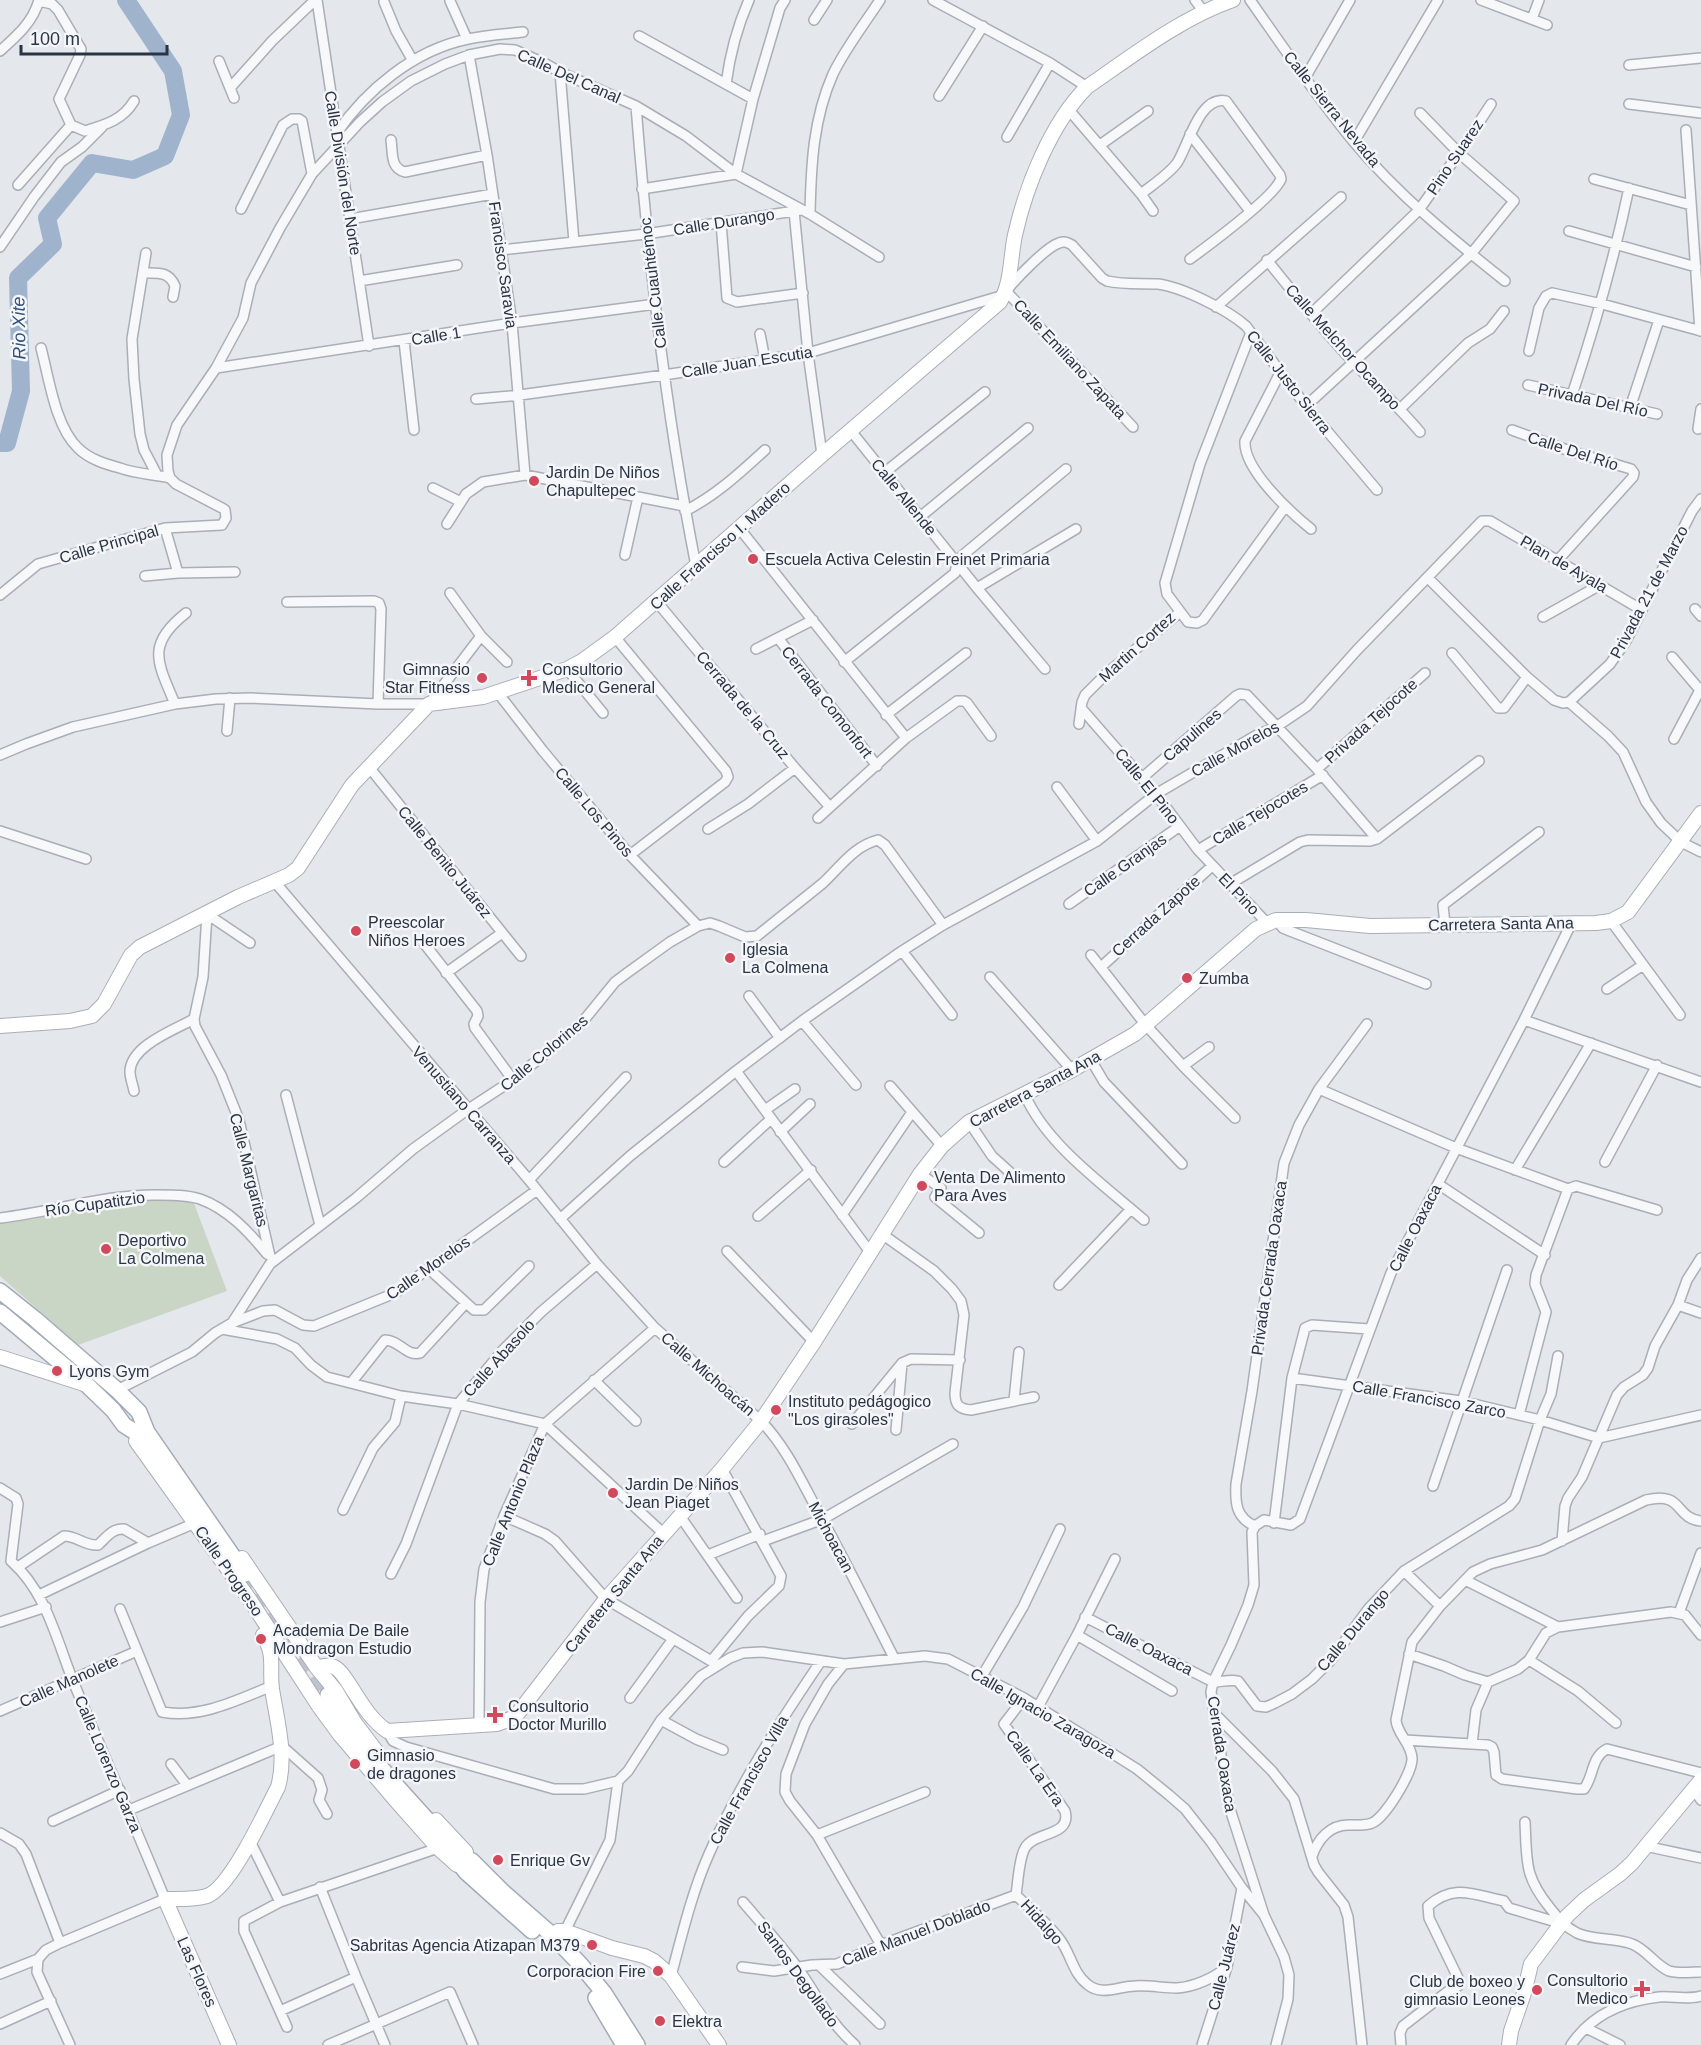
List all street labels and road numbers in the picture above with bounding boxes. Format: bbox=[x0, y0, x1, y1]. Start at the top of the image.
street label: Calle Del Canal bbox=[515, 46, 623, 106]
street label: Calle Sierra Nevada bbox=[1280, 48, 1384, 170]
street label: Calle División del Norte bbox=[322, 90, 364, 257]
street label: Pino Suarez bbox=[1424, 116, 1486, 198]
street label: Francisco Saravia bbox=[486, 200, 520, 330]
street label: Calle Durango bbox=[672, 206, 776, 238]
street label: Calle Cuauhtémoc bbox=[637, 217, 669, 349]
street label: Calle Melchor Ocampo bbox=[1282, 281, 1404, 413]
street label: Calle Emiliano Zapata bbox=[1010, 296, 1130, 422]
street label: Calle 1 bbox=[410, 324, 462, 348]
street label: Calle Justo Sierra bbox=[1243, 327, 1335, 437]
street label: Calle Juan Escutia bbox=[680, 343, 814, 381]
street label: Privada Del Río bbox=[1536, 380, 1650, 420]
street label: Calle Del Río bbox=[1526, 428, 1621, 474]
street label: Calle Allende bbox=[868, 455, 940, 539]
street label: Calle Francisco I. Madero bbox=[647, 479, 793, 613]
street label: Calle Principal bbox=[58, 522, 160, 566]
street label: Privada 21 de Marzo bbox=[1607, 523, 1691, 661]
street label: Plan de Ayala bbox=[1518, 532, 1611, 596]
street label: Martin Cortez bbox=[1096, 609, 1178, 685]
street label: Cerrada Comonfort bbox=[778, 643, 876, 762]
street label: Cerrada de la Cruz bbox=[693, 648, 793, 762]
street label: Privada Tejocote bbox=[1321, 675, 1421, 767]
street label: Capulines bbox=[1160, 705, 1224, 765]
street label: Calle Morelos bbox=[1188, 718, 1282, 780]
street label: Calle El Pino bbox=[1112, 745, 1182, 827]
street label: Calle Los Pinos bbox=[552, 764, 636, 860]
street label: Calle Tejocotes bbox=[1209, 778, 1311, 848]
street label: Calle Benito Juárez bbox=[395, 803, 495, 921]
street label: Calle Granjas bbox=[1080, 830, 1170, 900]
street label: El Pino bbox=[1215, 870, 1263, 918]
street label: Cerrada Zapote bbox=[1109, 872, 1203, 960]
street label: Carretera Santa Ana bbox=[1428, 914, 1574, 934]
street label: Calle Colorines bbox=[497, 1012, 591, 1094]
street label: Venustiano Carranza bbox=[409, 1043, 519, 1167]
street label: Carretera Santa Ana bbox=[967, 1047, 1103, 1131]
street label: Calle Margaritas bbox=[227, 1111, 271, 1229]
street label: Privada Cerrada Oaxaca bbox=[1248, 1180, 1290, 1356]
street label: Calle Oaxaca bbox=[1386, 1181, 1444, 1275]
street label: Río Cupatitzio bbox=[44, 1189, 146, 1219]
street label: Calle Morelos bbox=[383, 1233, 473, 1303]
street label: Calle Abasolo bbox=[460, 1316, 538, 1400]
street label: Calle Michoacán bbox=[658, 1329, 758, 1419]
street label: Calle Francisco Zarco bbox=[1351, 1377, 1507, 1421]
street label: Calle Antonio Plaza bbox=[479, 1433, 547, 1569]
street label: Michoacan bbox=[805, 1499, 857, 1575]
street label: Calle Progreso bbox=[192, 1523, 266, 1619]
street label: Carretera Santa Ana bbox=[561, 1532, 667, 1656]
street label: Calle Durango bbox=[1314, 1585, 1392, 1675]
street label: Calle Oaxaca bbox=[1102, 1620, 1196, 1678]
street label: Calle Manolete bbox=[17, 1651, 121, 1710]
street label: Calle Ignacio Zaragoza bbox=[967, 1665, 1119, 1762]
street label: Calle Lorenzo Garza bbox=[72, 1693, 145, 1835]
street label: Cerrada Oaxaca bbox=[1204, 1695, 1240, 1813]
street label: Calle Francisco Villa bbox=[707, 1713, 792, 1847]
street label: Calle La Era bbox=[1003, 1727, 1067, 1809]
street label: Hidalgo bbox=[1018, 1896, 1067, 1948]
street label: Calle Manuel Doblado bbox=[839, 1897, 993, 1969]
street label: Santos Degollado bbox=[754, 1918, 842, 2030]
street label: Calle Juárez bbox=[1205, 1922, 1243, 2012]
street label: Las Flores bbox=[174, 1934, 220, 2010]

